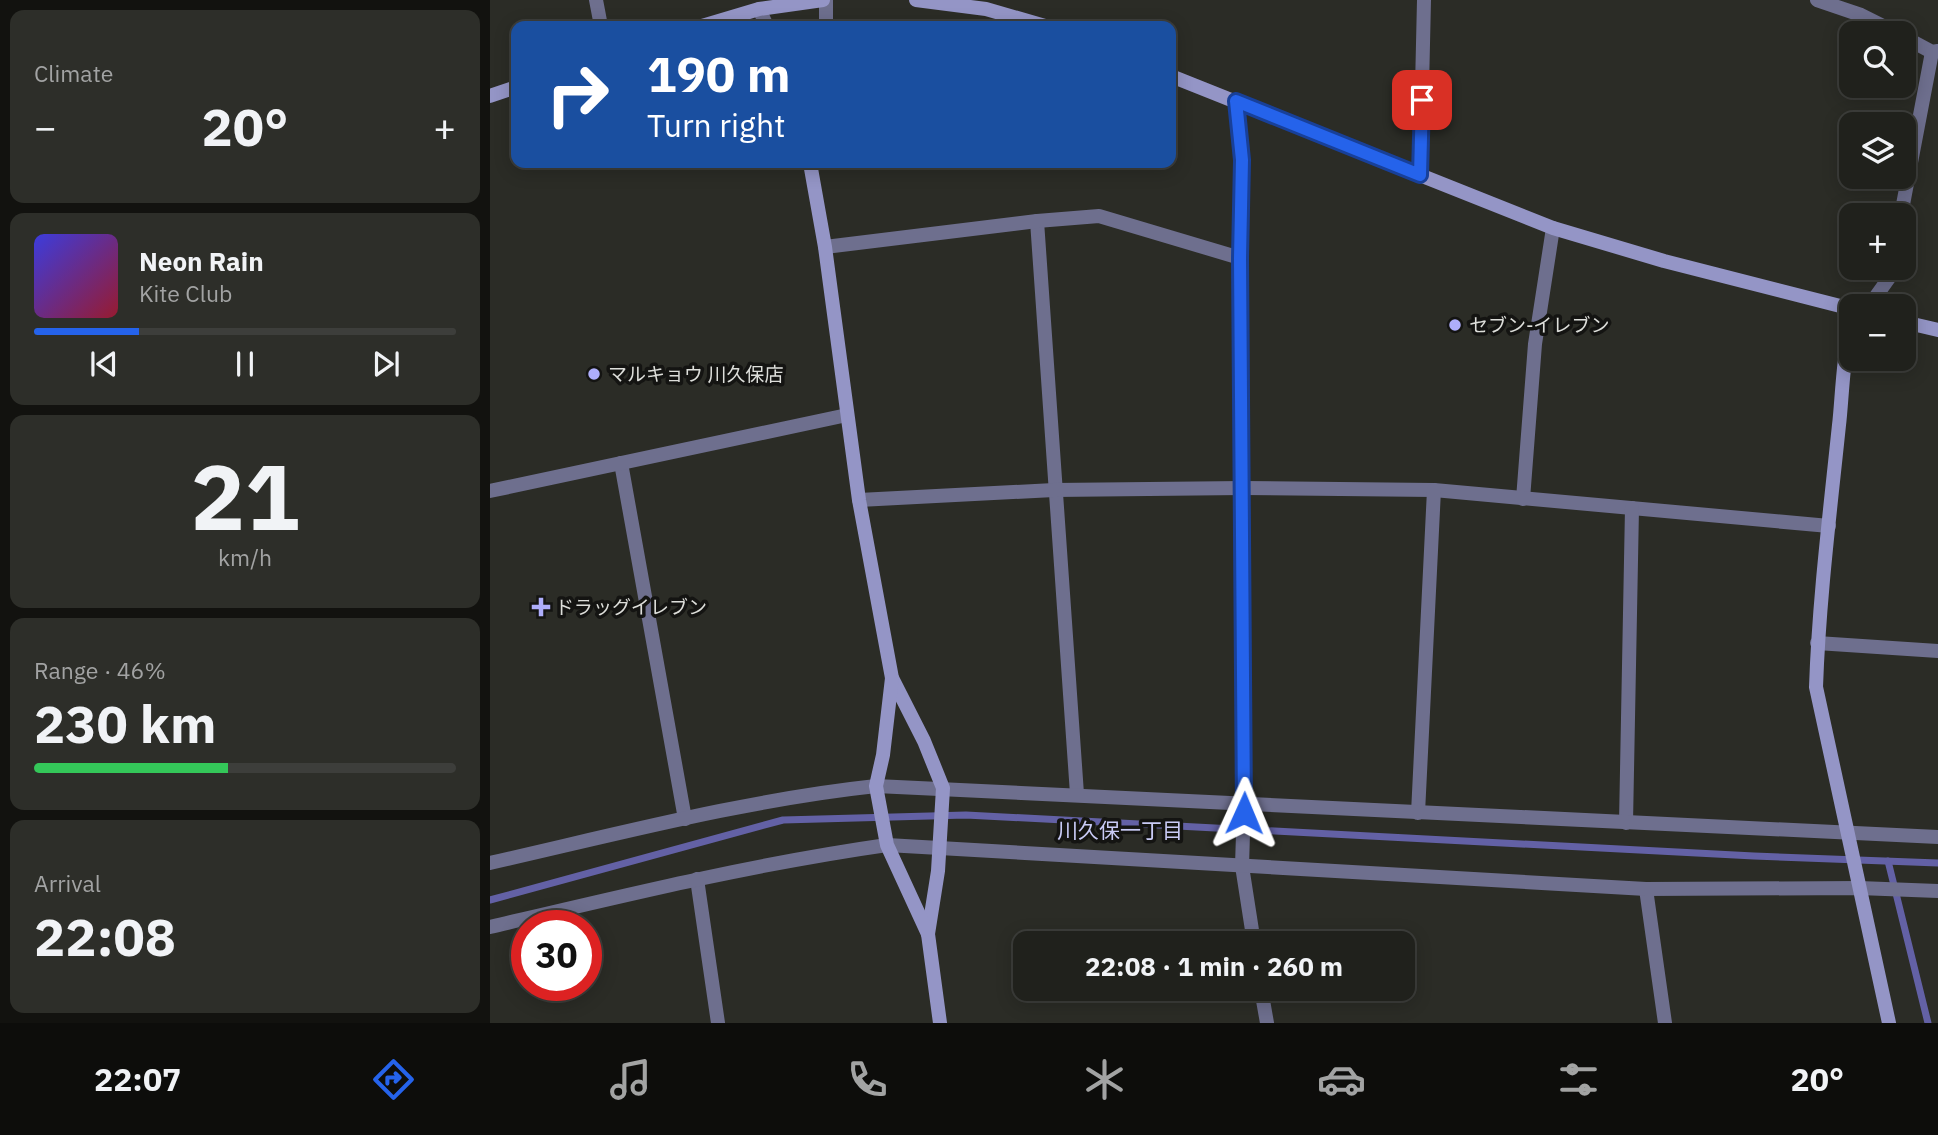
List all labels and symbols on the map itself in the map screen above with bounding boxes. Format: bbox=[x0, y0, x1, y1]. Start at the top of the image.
pin bbox=[1392, 70, 1452, 130]
place label: セブン-イレブン bbox=[1469, 313, 1610, 337]
marker: セブン-イレブン bbox=[1447, 317, 1463, 333]
place label: マルキョウ 川久保店 bbox=[608, 362, 784, 386]
marker: マルキョウ 川久保店 bbox=[586, 366, 602, 382]
place label: ドラッグイレブン bbox=[555, 595, 707, 619]
marker: ドラッグイレブン bbox=[533, 599, 549, 615]
position arrow bbox=[1207, 776, 1281, 850]
district label: 川久保一丁目 bbox=[1057, 816, 1183, 844]
speed limit sign: 30 bbox=[511, 910, 602, 1001]

